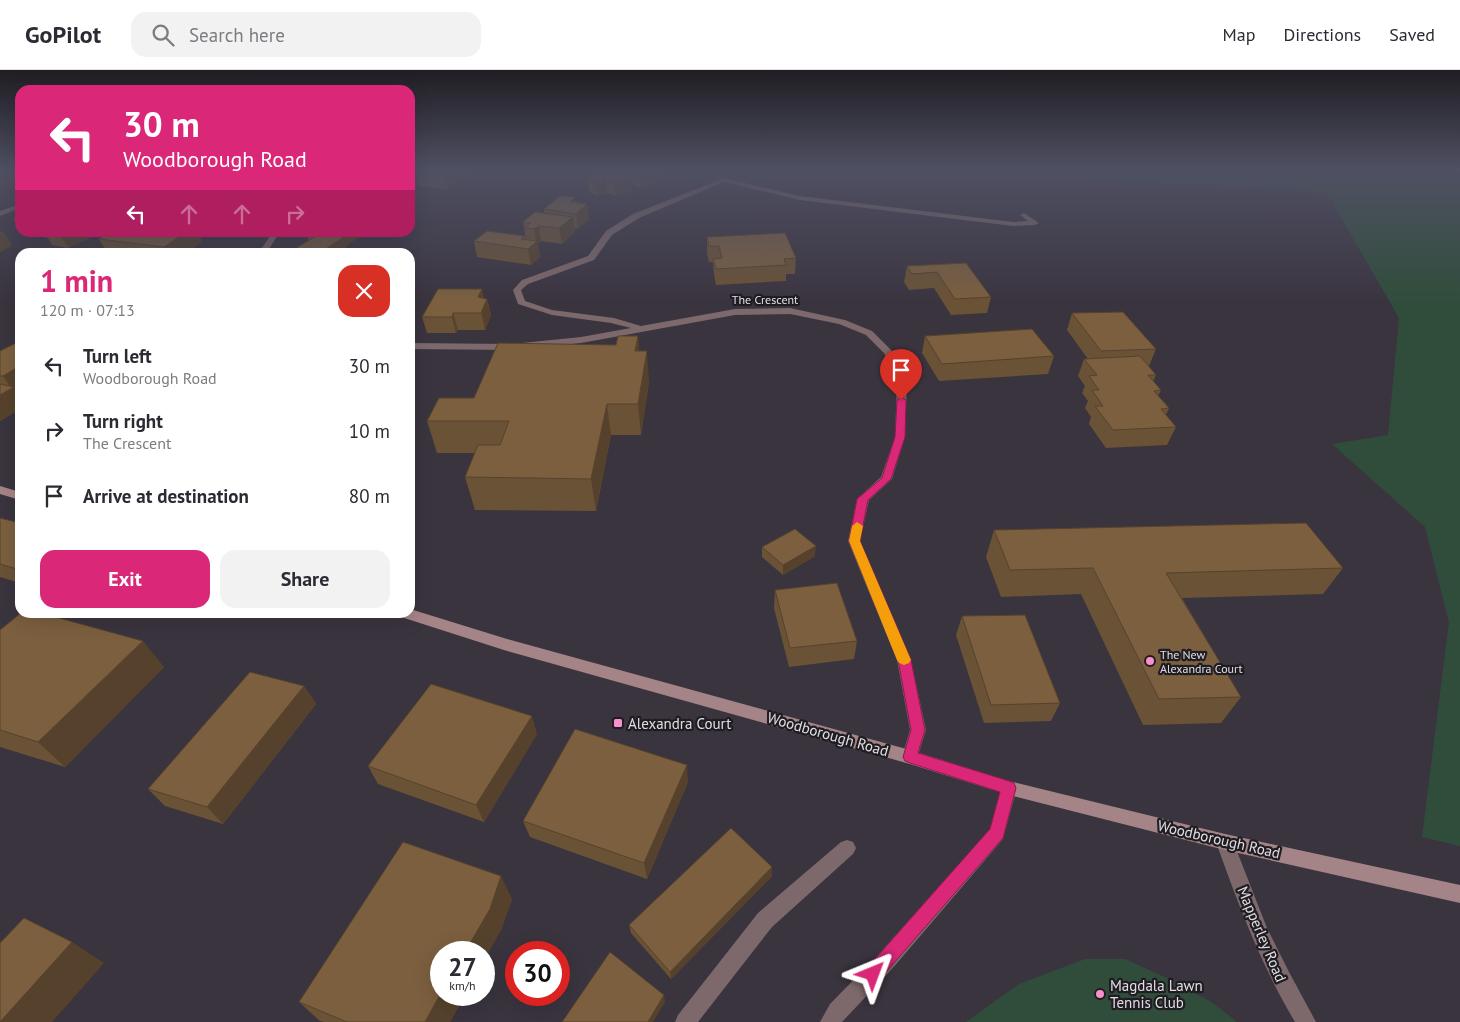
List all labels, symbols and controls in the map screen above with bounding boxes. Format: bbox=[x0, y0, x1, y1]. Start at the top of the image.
search box bbox=[131, 12, 481, 57]
text: GoPilot bbox=[25, 19, 101, 50]
icon: search bbox=[149, 21, 177, 49]
text: Search here bbox=[189, 23, 285, 47]
text: Map bbox=[1223, 23, 1255, 46]
text: Directions bbox=[1283, 23, 1361, 46]
text: Saved bbox=[1389, 23, 1435, 46]
text: 30 m bbox=[123, 101, 200, 147]
icon: left bbox=[40, 105, 105, 170]
text: Woodborough Road bbox=[123, 145, 307, 173]
icon: left bbox=[122, 200, 150, 228]
icon: ahead bbox=[175, 200, 203, 228]
icon: ahead bbox=[228, 200, 256, 228]
icon: right bbox=[281, 200, 309, 228]
text: 1 min bbox=[40, 261, 113, 300]
button: close bbox=[338, 265, 390, 317]
street label: The Crescent bbox=[732, 292, 798, 307]
text: 120 m · 07:13 bbox=[40, 300, 135, 320]
text: Turn left bbox=[83, 344, 152, 368]
pin bbox=[880, 349, 922, 400]
icon: left bbox=[40, 352, 68, 380]
text: 30 m bbox=[349, 354, 390, 378]
icon: arrive bbox=[887, 356, 915, 384]
text: Woodborough Road bbox=[83, 368, 217, 388]
text: Turn right bbox=[83, 409, 163, 433]
icon: right bbox=[40, 417, 68, 445]
text: 10 m bbox=[349, 419, 390, 443]
text: The Crescent bbox=[83, 433, 171, 453]
icon: arrive bbox=[40, 482, 68, 510]
text: Arrive at destination bbox=[83, 484, 249, 508]
text: 80 m bbox=[349, 484, 390, 508]
button: Exit bbox=[40, 550, 210, 608]
button: Share bbox=[220, 550, 390, 608]
place label: The New Alexandra Court bbox=[1160, 647, 1243, 676]
marker: The New Alexandra Court bbox=[1144, 655, 1156, 667]
street label: Woodborough Road bbox=[765, 708, 891, 760]
place label: Alexandra Court bbox=[628, 714, 731, 733]
marker: Alexandra Court bbox=[612, 717, 624, 729]
street label: Woodborough Road bbox=[1156, 816, 1282, 862]
street label: Mapperley Road bbox=[1233, 883, 1291, 985]
speed limit sign: 30 bbox=[505, 941, 570, 1006]
position arrow bbox=[846, 947, 898, 999]
text: 27 bbox=[448, 951, 477, 983]
place label: Magdala Lawn Tennis Club bbox=[1110, 976, 1203, 1012]
text: km/h bbox=[449, 978, 476, 993]
marker: Magdala Lawn Tennis Club bbox=[1094, 988, 1106, 1000]

